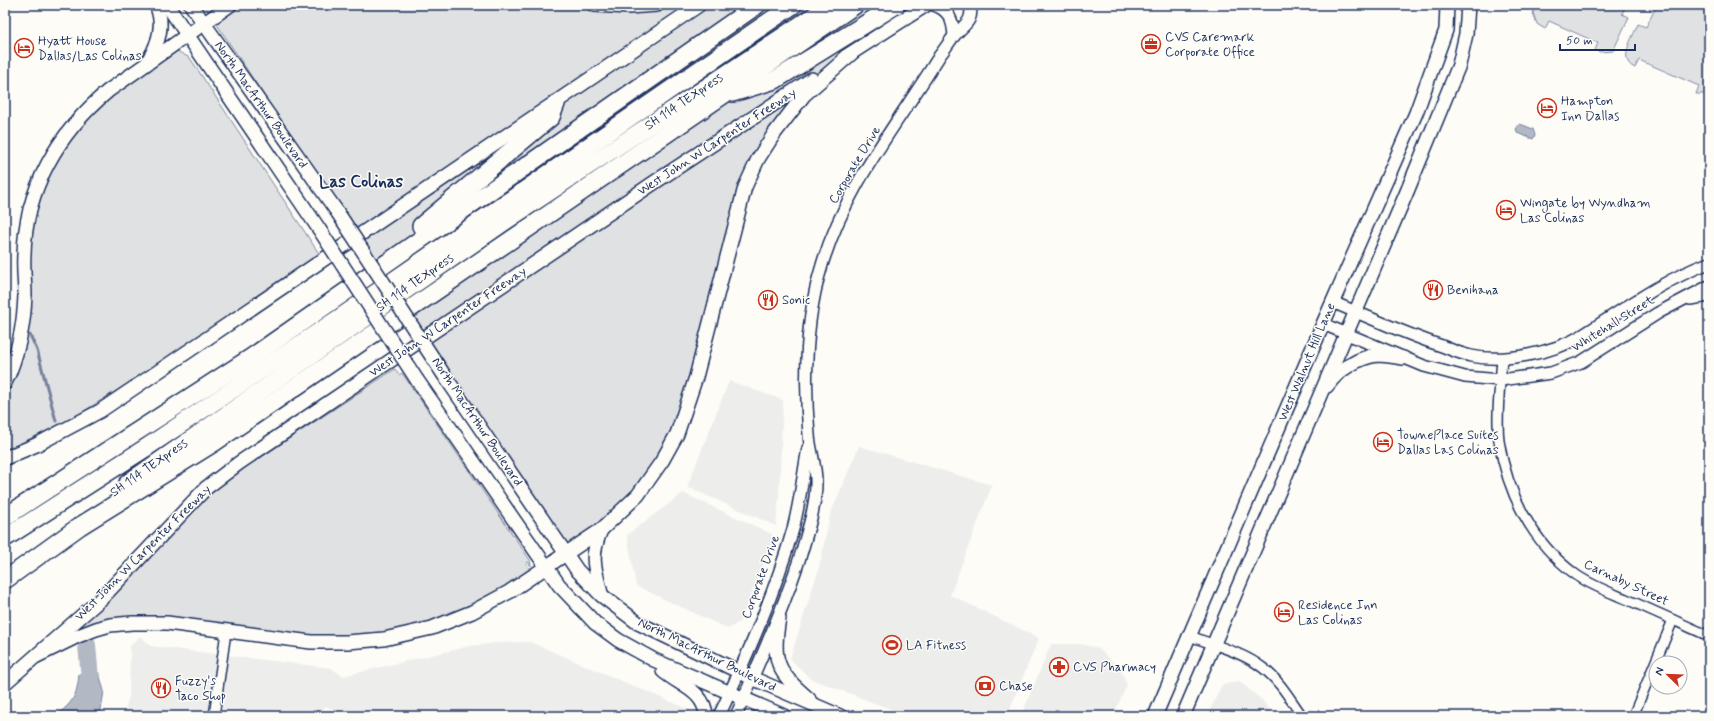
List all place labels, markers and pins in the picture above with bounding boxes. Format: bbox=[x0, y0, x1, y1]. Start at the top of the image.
place label: CVS Caremark Corporate Office bbox=[1165, 29, 1255, 61]
place label: Hyatt House Dallas/Las Colinas bbox=[38, 33, 142, 65]
office icon: CVS Caremark Corporate Office bbox=[1140, 33, 1162, 55]
hotel icon: Hyatt House Dallas/Las Colinas bbox=[13, 37, 35, 59]
place label: Hampton Inn Dallas bbox=[1561, 93, 1619, 125]
hotel icon: Hampton Inn Dallas bbox=[1536, 97, 1558, 119]
place label: Wingate by Wyndham Las Colinas bbox=[1520, 195, 1651, 227]
hotel icon: Wingate by Wyndham Las Colinas bbox=[1495, 199, 1517, 221]
restaurant icon: Benihana bbox=[1422, 279, 1444, 301]
place label: Benihana bbox=[1447, 282, 1499, 299]
restaurant icon: Sonic bbox=[757, 289, 779, 311]
place label: Sonic bbox=[782, 292, 810, 309]
place label: TownePlace Suites Dallas Las Colinas bbox=[1397, 427, 1499, 459]
hotel icon: TownePlace Suites Dallas Las Colinas bbox=[1372, 431, 1394, 453]
place label: Residence Inn Las Colinas bbox=[1298, 597, 1378, 629]
hotel icon: Residence Inn Las Colinas bbox=[1273, 601, 1295, 623]
sports icon: LA Fitness bbox=[881, 634, 903, 656]
place label: LA Fitness bbox=[906, 637, 966, 654]
pharmacy icon: CVS Pharmacy bbox=[1048, 656, 1070, 678]
place label: CVS Pharmacy bbox=[1073, 659, 1156, 676]
place label: Fuzzy's Taco Shop bbox=[175, 673, 226, 705]
bank icon: Chase bbox=[974, 675, 996, 697]
restaurant icon: Fuzzy's Taco Shop bbox=[150, 677, 172, 699]
place label: Chase bbox=[999, 678, 1033, 695]

